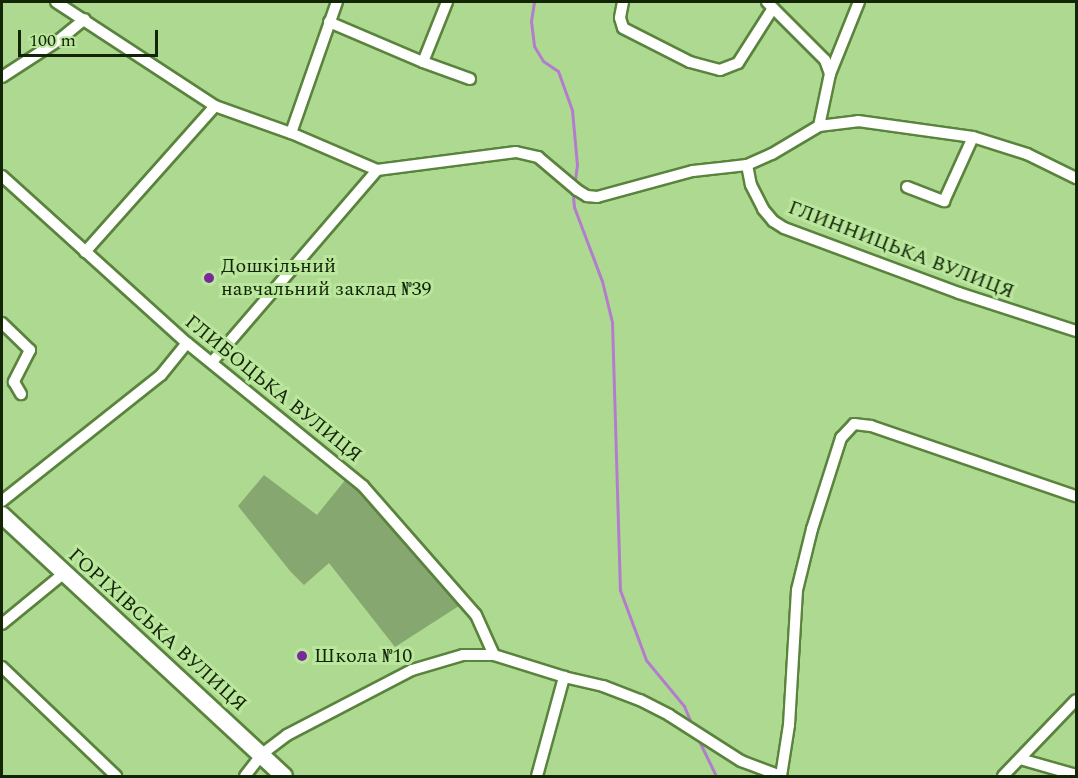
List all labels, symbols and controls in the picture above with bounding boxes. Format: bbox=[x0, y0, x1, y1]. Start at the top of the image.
scale bar bbox=[21, 18, 160, 56]
text: 100 m bbox=[29, 27, 76, 54]
street label: ГЛИННИЦЬКА ВУЛИЦЯ bbox=[785, 196, 1017, 304]
place label: Дошкільний навчальний заклад №39 bbox=[221, 254, 432, 301]
marker: Дошкільний навчальний заклад №39 bbox=[202, 271, 216, 285]
street label: ГЛИБОЦЬКА ВУЛИЦЯ bbox=[180, 310, 366, 468]
street label: ГОРІХІВСЬКА ВУЛИЦЯ bbox=[63, 543, 251, 717]
place label: Школа №10 bbox=[314, 644, 412, 668]
marker: Школа №10 bbox=[295, 649, 309, 663]

